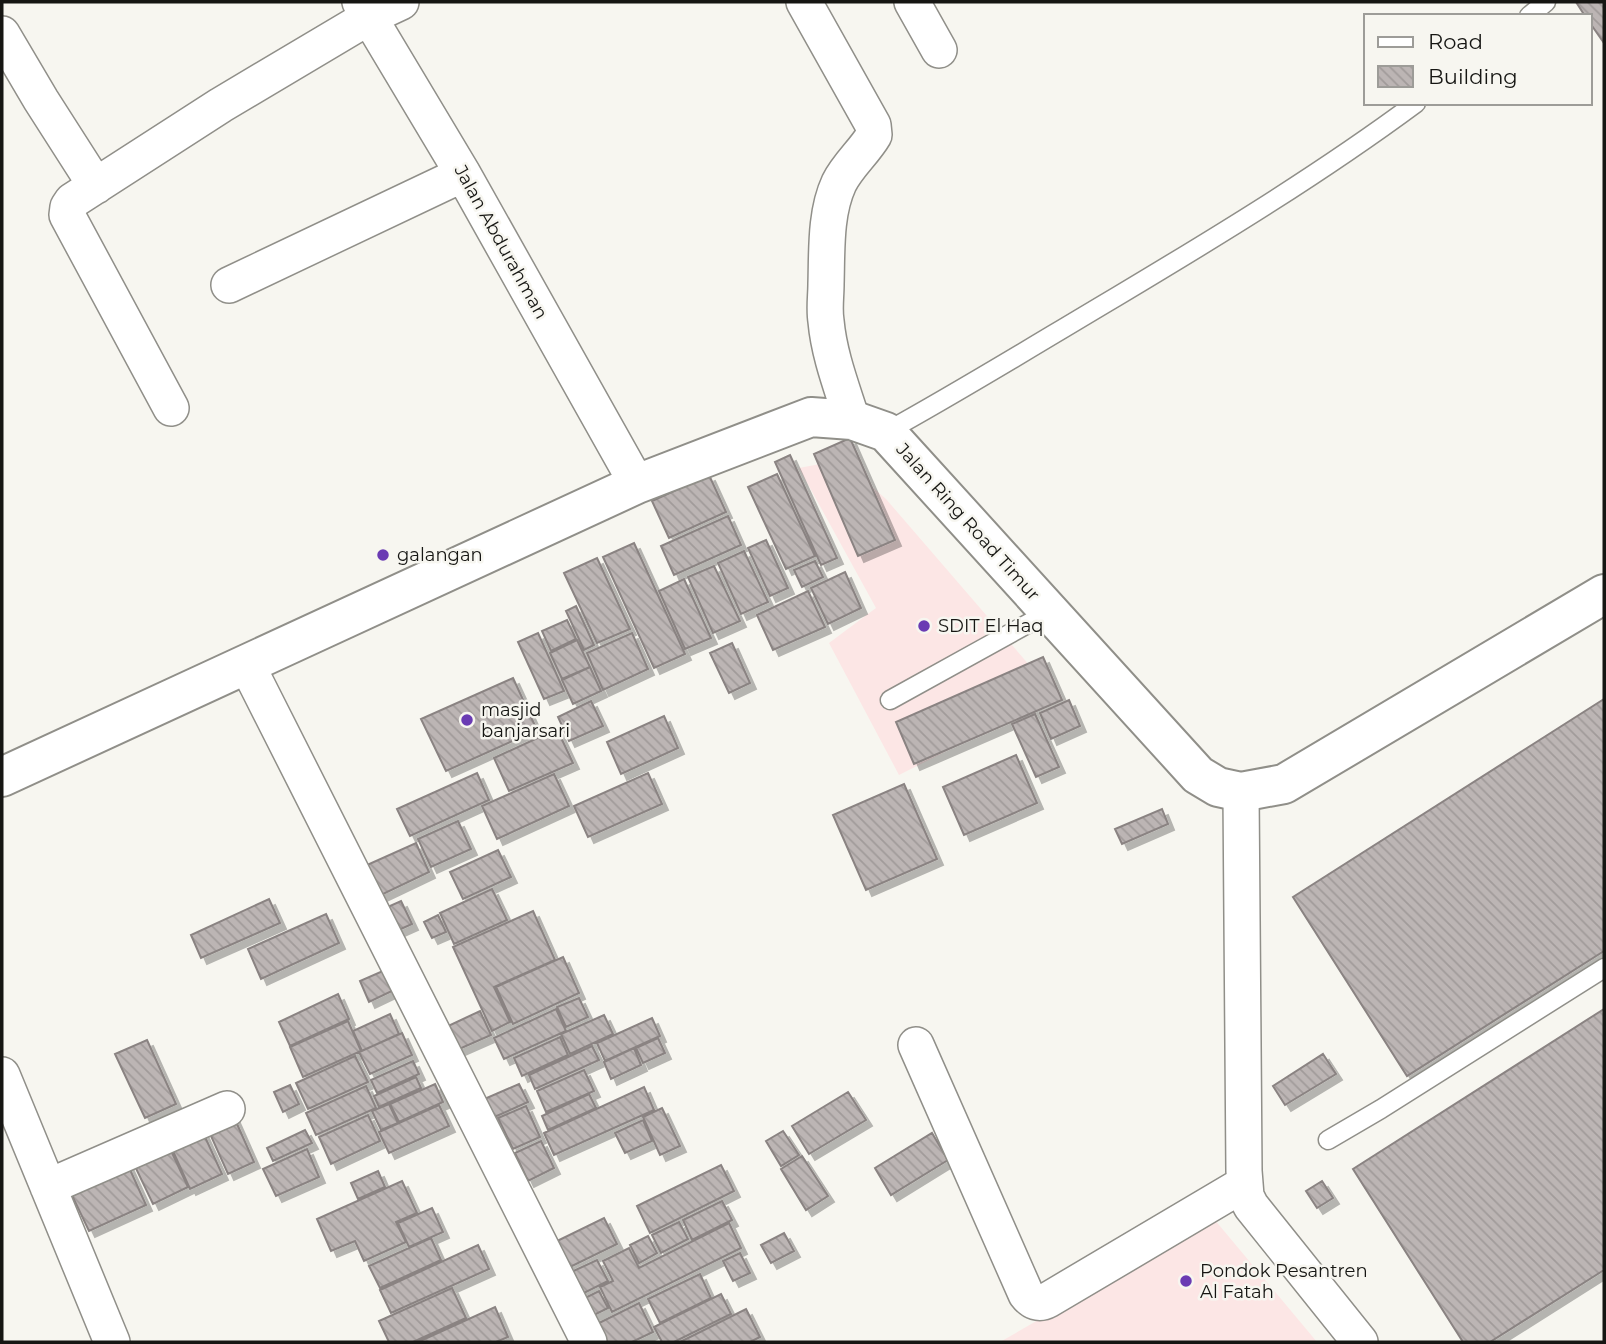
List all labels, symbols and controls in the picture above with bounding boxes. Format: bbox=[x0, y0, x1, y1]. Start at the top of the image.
legend bbox=[1364, 14, 1592, 105]
text: Road bbox=[1428, 29, 1483, 54]
text: Building bbox=[1428, 64, 1518, 89]
street label: Jalan Abdurahman bbox=[449, 160, 552, 323]
street label: Jalan Ring Road Timur bbox=[891, 438, 1045, 605]
place label: galangan bbox=[397, 544, 483, 566]
marker: galangan bbox=[375, 547, 391, 563]
place label: SDIT El Haq bbox=[938, 615, 1043, 637]
marker: SDIT El Haq bbox=[916, 618, 932, 634]
place label: masjid banjarsari bbox=[481, 699, 570, 742]
marker: masjid banjarsari bbox=[459, 712, 475, 728]
place label: Pondok Pesantren Al Fatah bbox=[1200, 1260, 1368, 1303]
marker: Pondok Pesantren Al Fatah bbox=[1178, 1273, 1194, 1289]

